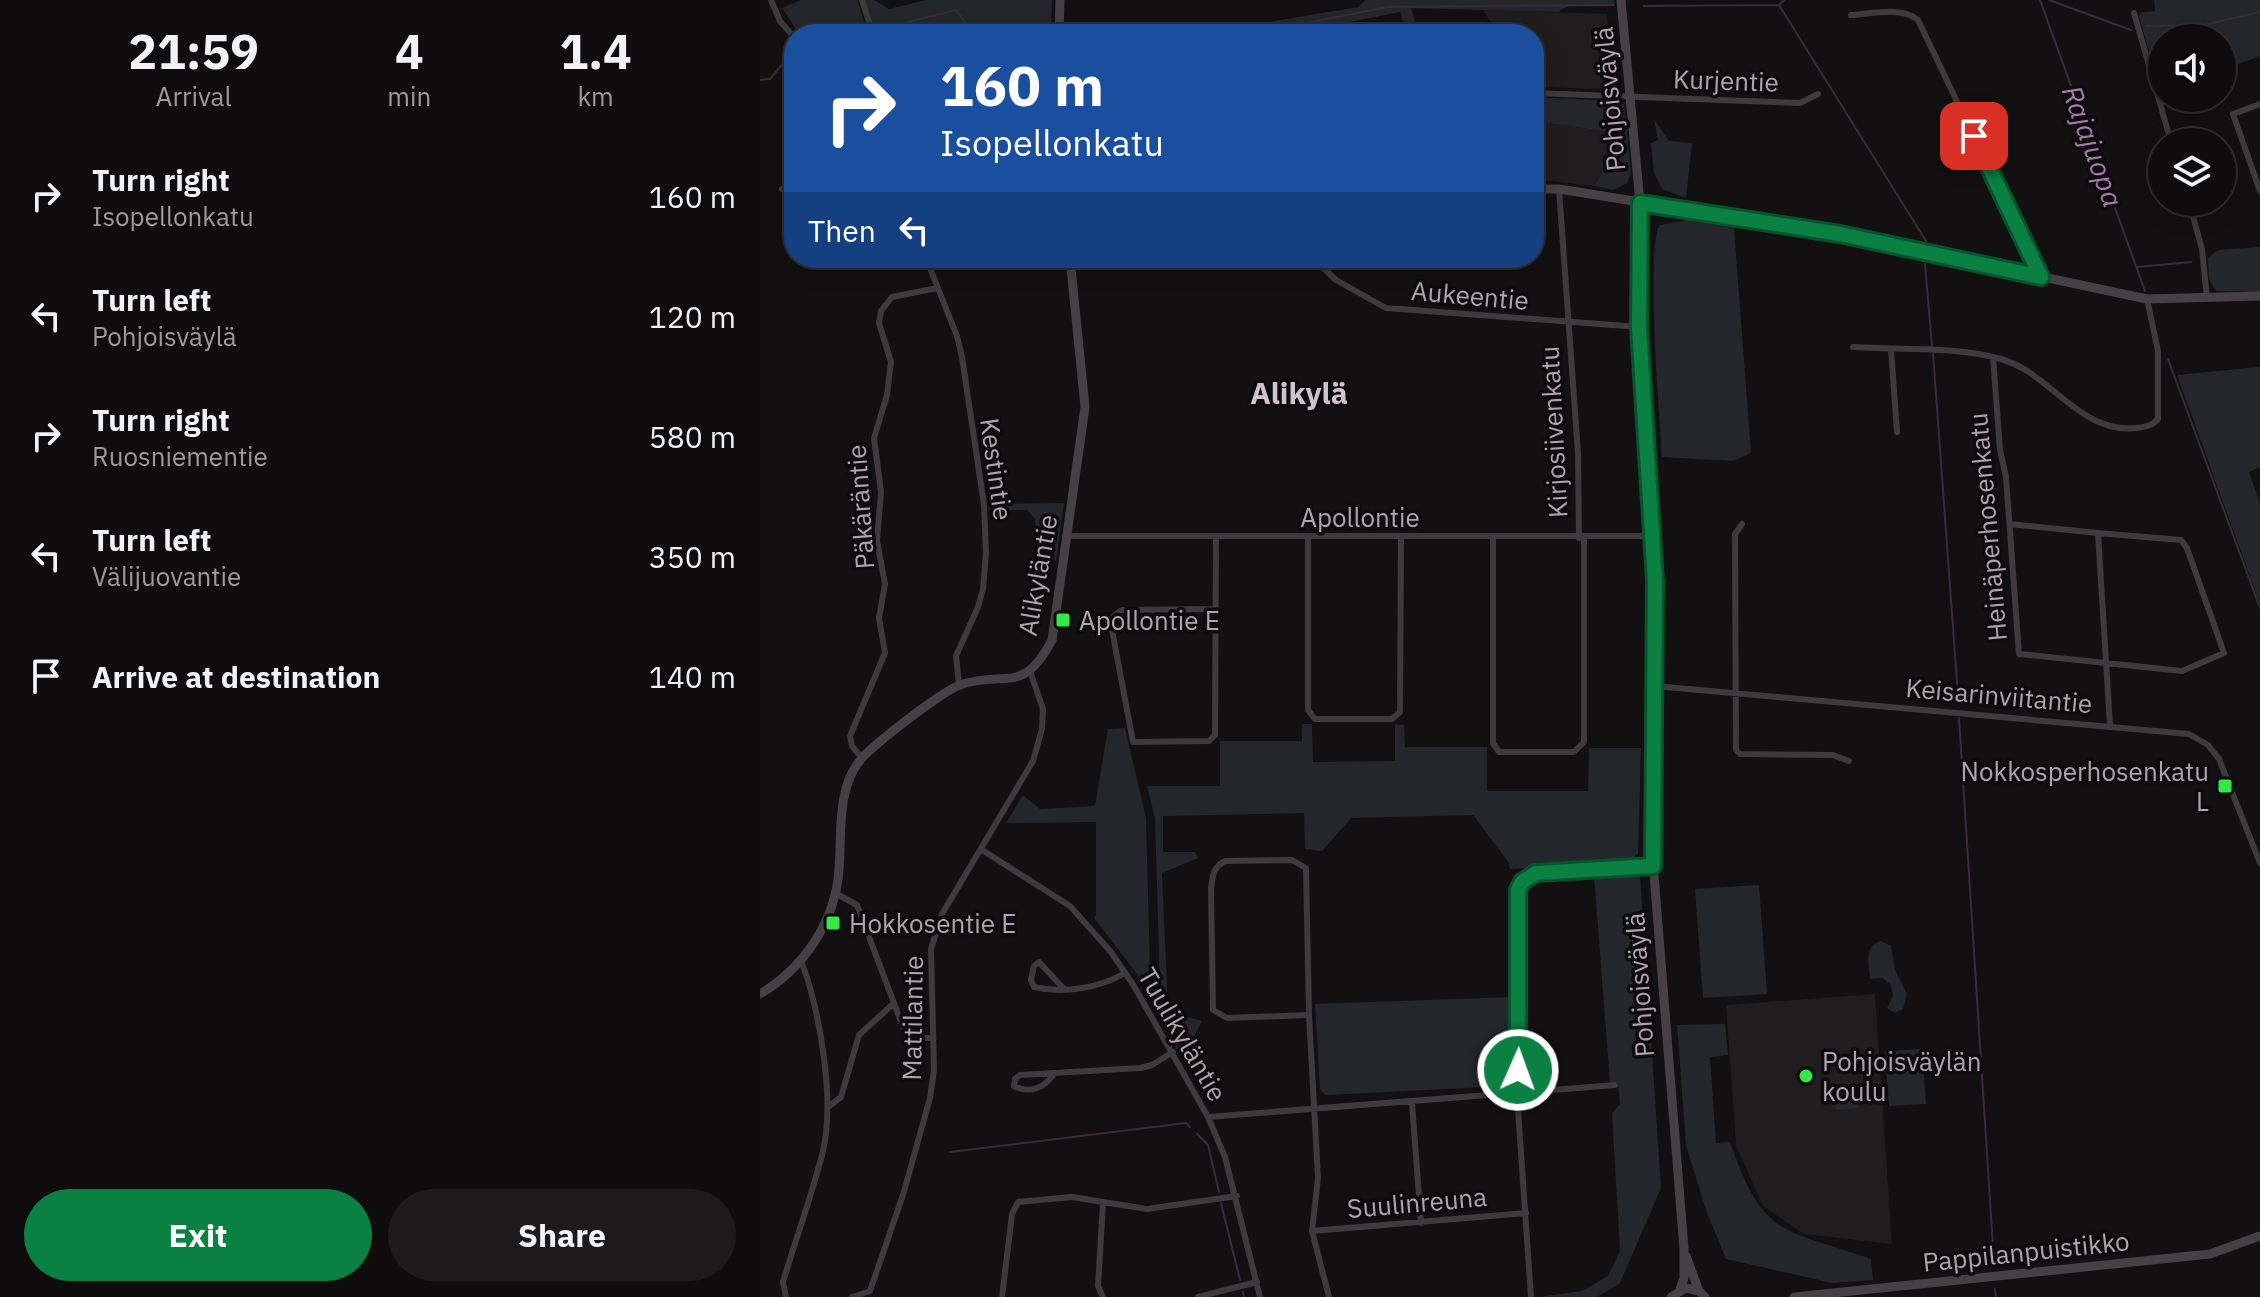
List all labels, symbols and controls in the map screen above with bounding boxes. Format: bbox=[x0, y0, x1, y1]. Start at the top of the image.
text: 21:59 bbox=[128, 20, 259, 82]
text: 4 bbox=[395, 20, 424, 82]
text: 1.4 bbox=[559, 20, 632, 82]
map controls bbox=[2148, 24, 2236, 216]
button: sound bbox=[2148, 24, 2236, 112]
street label: Pohjoisväylä bbox=[1586, 25, 1632, 173]
text: 160 m bbox=[940, 49, 1104, 121]
icon: right bbox=[808, 56, 912, 160]
street label: Kurjentie bbox=[1672, 61, 1780, 99]
text: Arrival bbox=[156, 79, 232, 113]
text: min bbox=[387, 79, 431, 113]
text: km bbox=[577, 79, 614, 113]
water label: Rajajuopa bbox=[2054, 80, 2132, 212]
pin bbox=[1940, 102, 2008, 170]
icon: arrive bbox=[1952, 114, 1996, 158]
text: Isopellonkatu bbox=[940, 119, 1164, 166]
button: layers bbox=[2148, 128, 2236, 216]
text: Turn right bbox=[92, 160, 230, 199]
icon: right bbox=[24, 174, 68, 218]
text: 160 m bbox=[649, 177, 736, 216]
text: Isopellonkatu bbox=[92, 199, 254, 233]
icon: left bbox=[892, 208, 936, 252]
text: Then bbox=[808, 211, 876, 250]
street label: Aukeentie bbox=[1410, 273, 1530, 317]
text: Turn left bbox=[92, 280, 211, 319]
icon: left bbox=[24, 294, 68, 338]
text: 120 m bbox=[649, 297, 736, 336]
text: Pohjoisväylä bbox=[92, 319, 237, 353]
street label: Kirjosiivenkatu bbox=[1532, 345, 1574, 519]
district label: Alikylä bbox=[1250, 373, 1348, 412]
text: Turn right bbox=[92, 400, 230, 439]
street label: Heinäperhosenkatu bbox=[1960, 411, 2014, 643]
icon: right bbox=[24, 414, 68, 458]
street label: Kestintie bbox=[973, 416, 1021, 522]
text: 580 m bbox=[649, 417, 736, 456]
text: Ruosniementie bbox=[92, 439, 268, 473]
street label: Päkäräntie bbox=[839, 444, 881, 570]
street label: Apollontie bbox=[1300, 500, 1420, 534]
street label: Alikyläntie bbox=[1010, 512, 1064, 638]
text: Turn left bbox=[92, 520, 211, 559]
icon: left bbox=[24, 534, 68, 578]
text: 350 m bbox=[649, 537, 736, 576]
text: Välijuovantie bbox=[92, 559, 241, 593]
place label: Apollontie E bbox=[1079, 603, 1220, 637]
marker: Apollontie E bbox=[1054, 611, 1072, 629]
icon: arrive bbox=[24, 654, 68, 698]
text: Arrive at destination bbox=[92, 657, 380, 696]
text: 140 m bbox=[649, 657, 736, 696]
street label: Keisarinviitantie bbox=[1904, 670, 2094, 720]
place label: Nokkosperhosenkatu L bbox=[1961, 754, 2209, 818]
marker: Nokkosperhosenkatu L bbox=[2216, 777, 2234, 795]
place label: Hokkosentie E bbox=[849, 906, 1016, 940]
street label: Pohjoisväylä bbox=[1617, 912, 1661, 1058]
marker: Hokkosentie E bbox=[824, 914, 842, 932]
street label: Mattilantie bbox=[894, 955, 930, 1081]
street label: Tuulikyläntie bbox=[1131, 961, 1235, 1107]
position arrow bbox=[1476, 1028, 1560, 1112]
place label: Pohjoisväylän koulu bbox=[1822, 1044, 1981, 1108]
marker: Pohjoisväylän koulu bbox=[1797, 1067, 1815, 1085]
street label: Suulinreuna bbox=[1346, 1179, 1488, 1225]
button: Exit bbox=[24, 1189, 372, 1281]
button: Share bbox=[388, 1189, 736, 1281]
street label: Pappilanpuistikko bbox=[1921, 1223, 2131, 1279]

